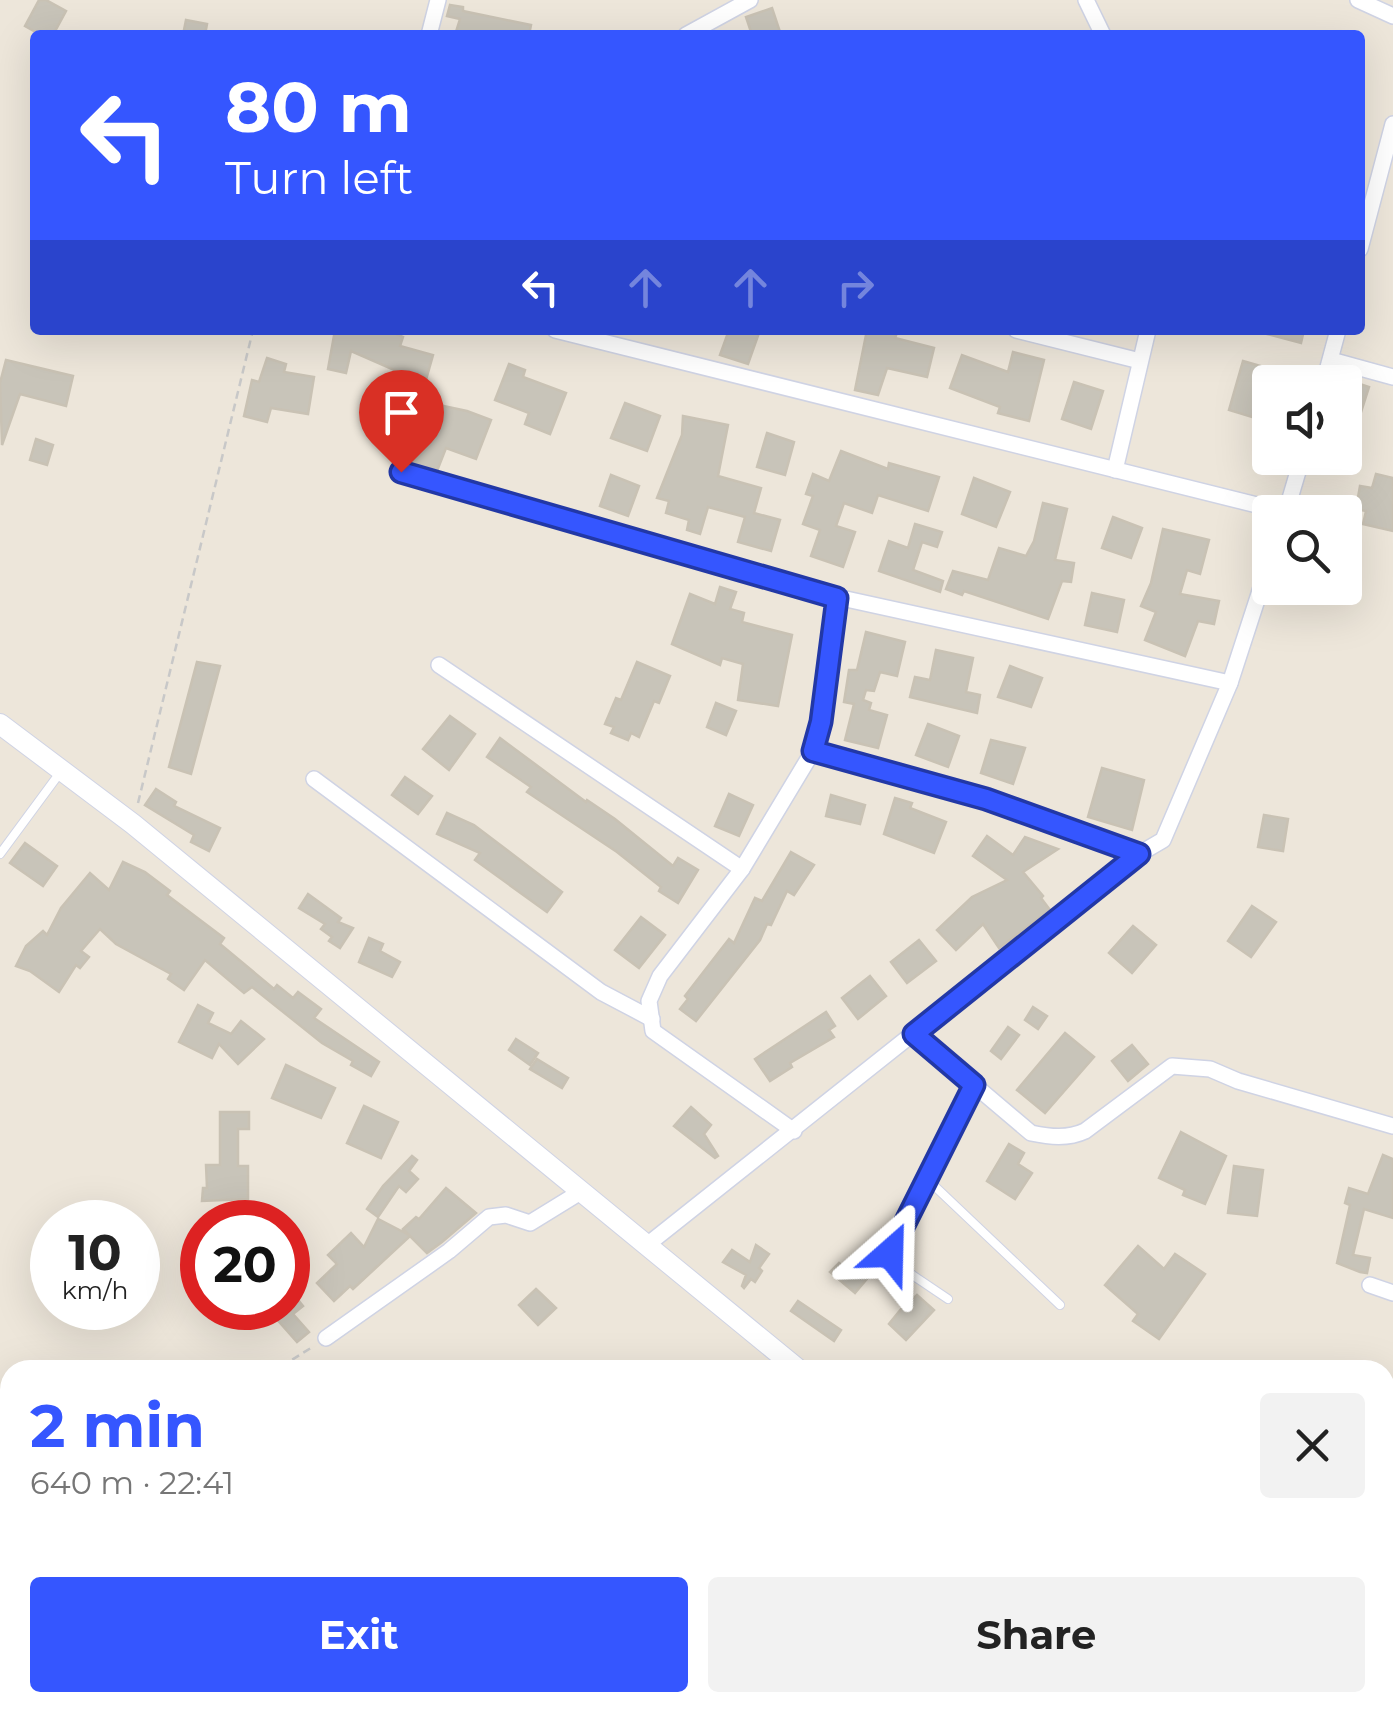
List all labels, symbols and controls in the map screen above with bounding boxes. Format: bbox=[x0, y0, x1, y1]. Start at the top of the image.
text: 80 m bbox=[225, 64, 412, 150]
icon: left bbox=[60, 70, 190, 200]
text: Turn left bbox=[225, 150, 413, 205]
icon: left bbox=[513, 260, 568, 315]
icon: ahead bbox=[618, 260, 673, 315]
icon: ahead bbox=[723, 260, 778, 315]
icon: right bbox=[828, 260, 883, 315]
map controls bbox=[1252, 365, 1362, 605]
button: sound bbox=[1252, 365, 1362, 475]
pin bbox=[359, 370, 444, 473]
icon: arrive bbox=[374, 385, 429, 440]
button: search bbox=[1252, 495, 1362, 605]
speed limit sign: 20 bbox=[180, 1200, 310, 1330]
position arrow bbox=[838, 1201, 942, 1305]
text: 10 bbox=[68, 1222, 122, 1283]
text: km/h bbox=[62, 1275, 128, 1305]
text: 2 min bbox=[30, 1389, 205, 1462]
button: close bbox=[1260, 1393, 1365, 1498]
text: 640 m · 22:41 bbox=[30, 1463, 234, 1502]
button: Exit bbox=[30, 1577, 688, 1692]
button: Share bbox=[708, 1577, 1365, 1692]

